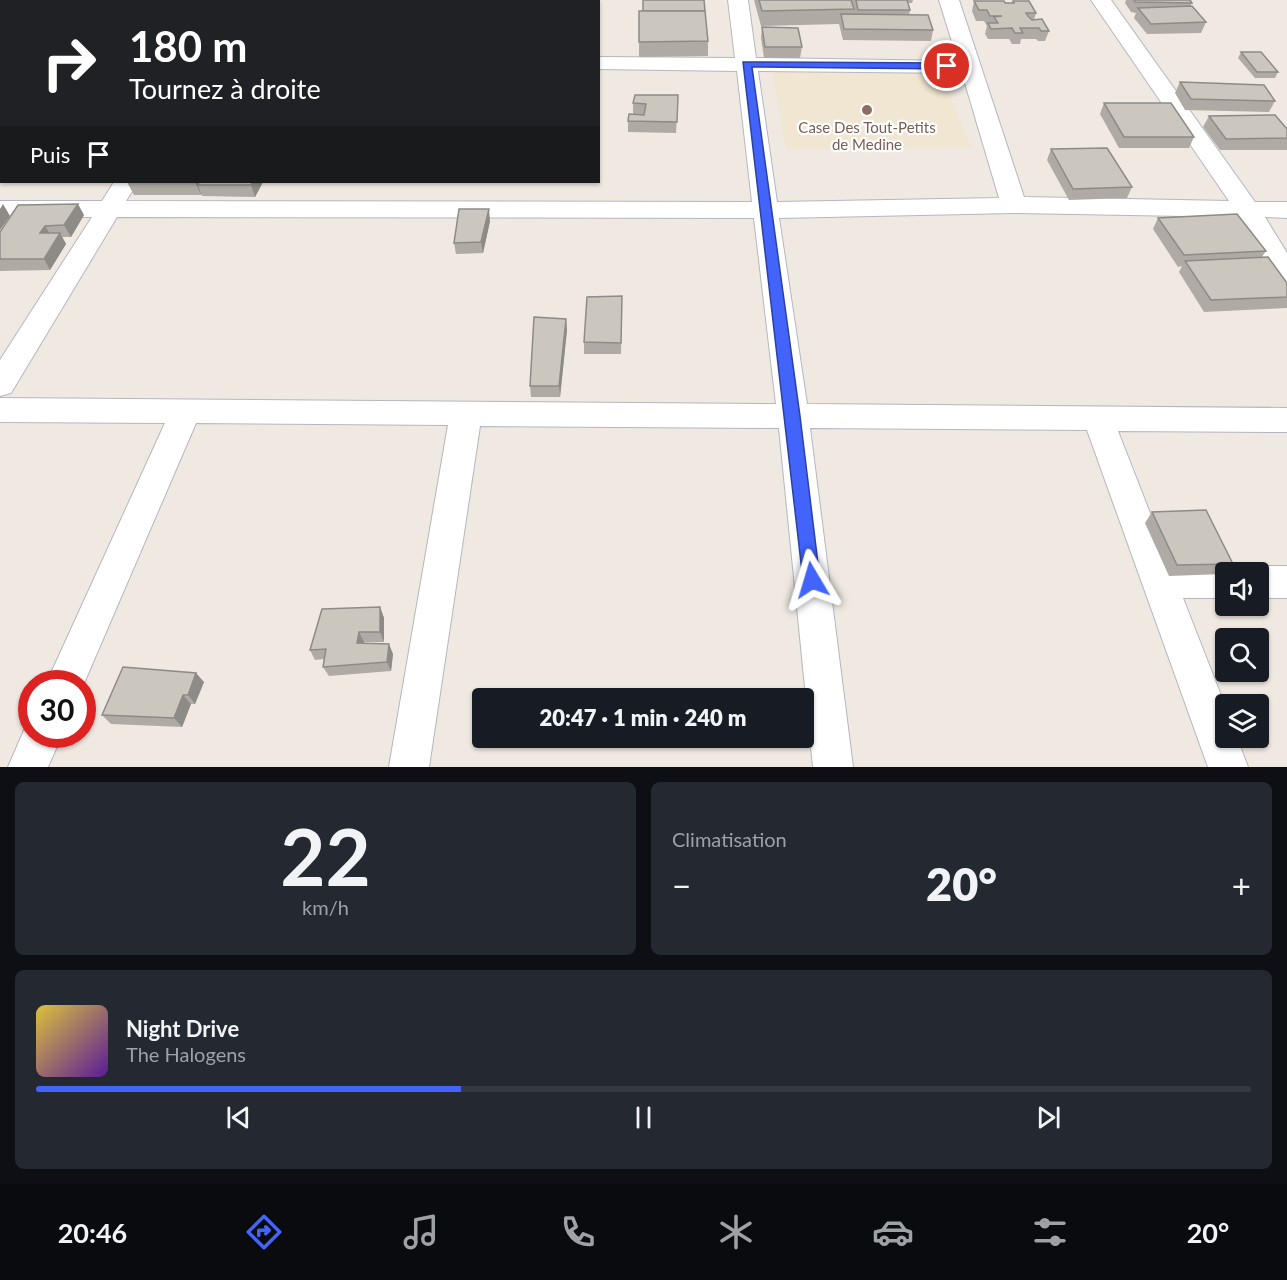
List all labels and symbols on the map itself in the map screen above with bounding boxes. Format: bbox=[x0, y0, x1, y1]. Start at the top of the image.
pin bbox=[921, 40, 972, 91]
marker: Case Des Tout-Petits de Medine bbox=[860, 103, 874, 117]
place label: Case Des Tout-Petits de Medine bbox=[798, 118, 936, 153]
position arrow bbox=[780, 548, 844, 612]
speed limit sign: 30 bbox=[18, 670, 96, 748]

